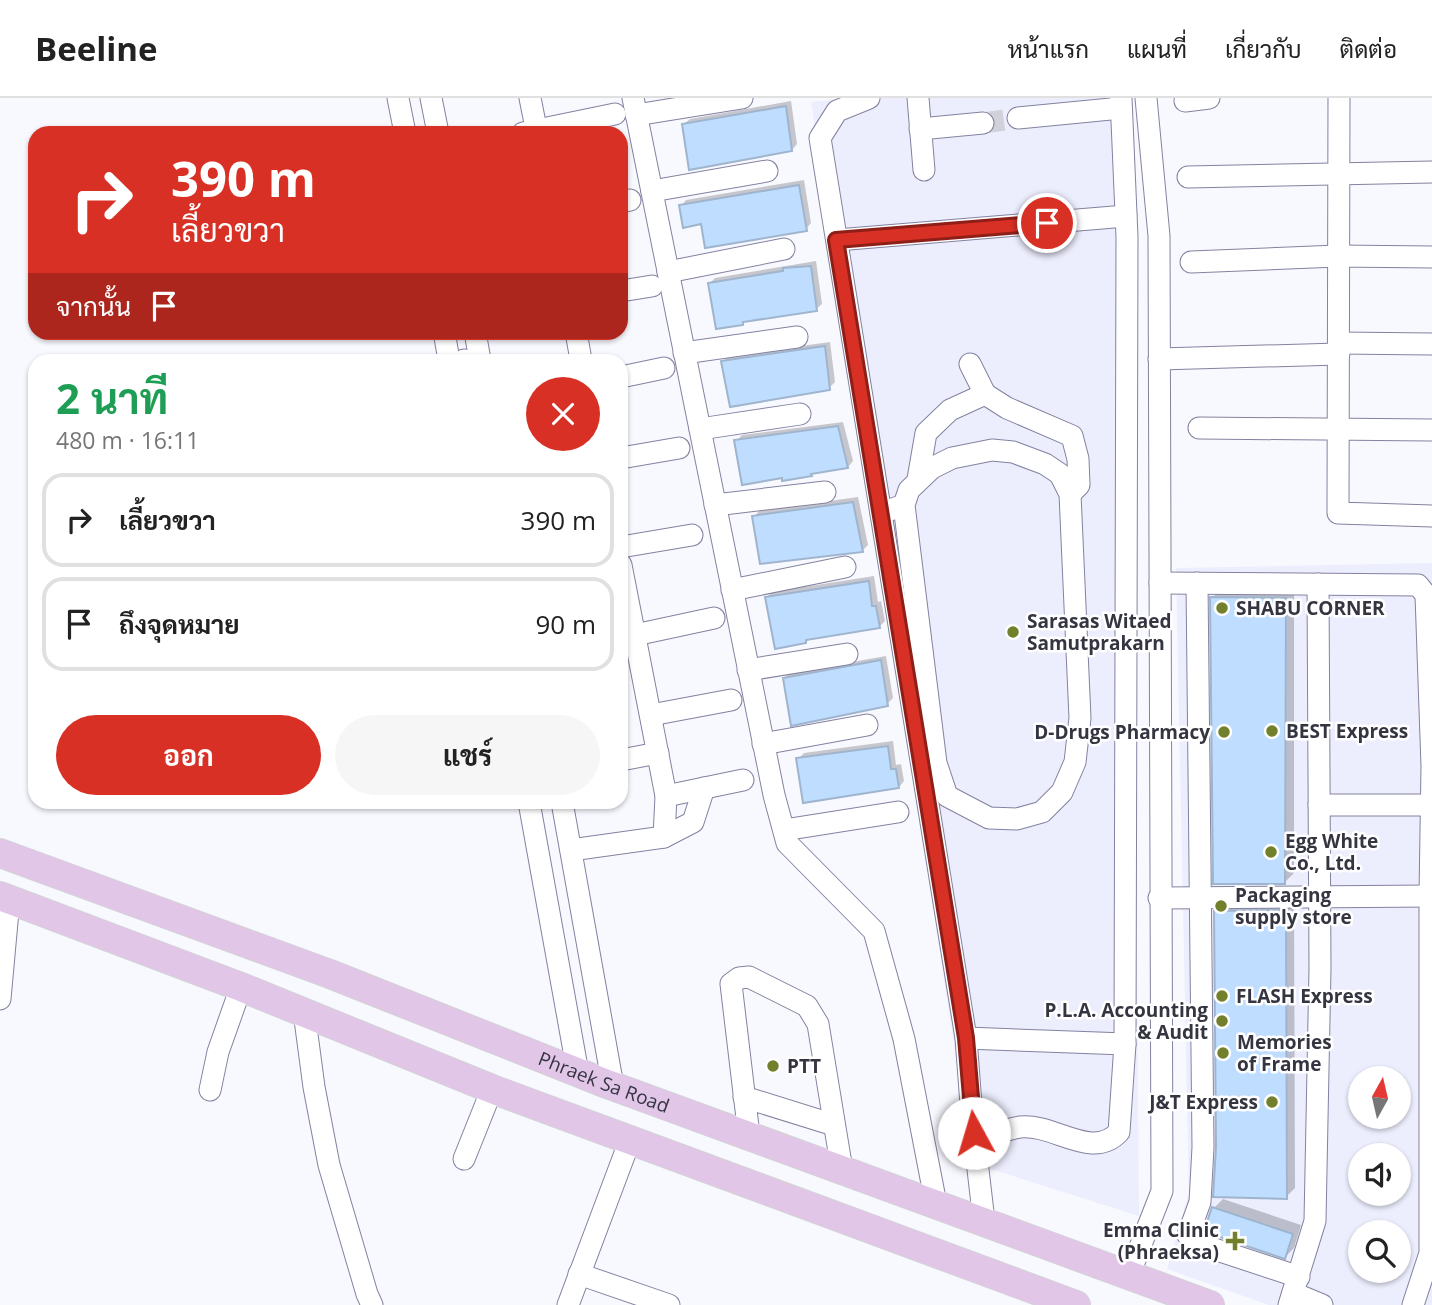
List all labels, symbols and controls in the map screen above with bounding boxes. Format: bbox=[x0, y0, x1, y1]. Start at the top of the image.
text: Beeline bbox=[35, 26, 158, 71]
text: หน้าแรก bbox=[1008, 32, 1089, 65]
text: แผนที่ bbox=[1127, 32, 1187, 65]
text: เกี่ยวกับ bbox=[1225, 32, 1302, 65]
text: ติดต่อ bbox=[1340, 32, 1397, 65]
text: 390 m bbox=[171, 145, 316, 211]
icon: right bbox=[56, 154, 147, 245]
pin bbox=[1017, 193, 1077, 253]
icon: arrive bbox=[1028, 204, 1066, 242]
text: เลี้ยวขวา bbox=[171, 208, 285, 251]
icon: arrive bbox=[145, 287, 183, 325]
text: จากนั้น bbox=[56, 288, 131, 324]
text: 2 นาที bbox=[56, 369, 168, 426]
button: close bbox=[526, 377, 600, 451]
text: 480 m · 16:11 bbox=[56, 424, 199, 456]
icon: right bbox=[60, 501, 98, 539]
text: เลี้ยวขวา bbox=[119, 502, 216, 538]
text: 390 m bbox=[521, 502, 596, 538]
place label: SHABU CORNER bbox=[1236, 595, 1385, 621]
marker: SHABU CORNER bbox=[1214, 600, 1230, 616]
icon: arrive bbox=[60, 605, 98, 643]
text: ถึงจุดหมาย bbox=[119, 606, 240, 642]
text: 90 m bbox=[535, 606, 596, 642]
place label: Sarasas Witaed Samutprakarn bbox=[1027, 608, 1172, 656]
marker: Sarasas Witaed Samutprakarn bbox=[1005, 624, 1021, 640]
button: ออก bbox=[56, 715, 321, 795]
button: แชร์ bbox=[335, 715, 600, 795]
place label: BEST Express bbox=[1286, 718, 1408, 744]
place label: D-Drugs Pharmacy bbox=[1034, 719, 1210, 745]
marker: BEST Express bbox=[1264, 723, 1280, 739]
marker: D-Drugs Pharmacy bbox=[1216, 724, 1232, 740]
place label: Egg White Co., Ltd. bbox=[1285, 828, 1378, 876]
marker: Egg White Co., Ltd. bbox=[1263, 844, 1279, 860]
place label: Packaging supply store bbox=[1235, 882, 1352, 930]
marker: Packaging supply store bbox=[1213, 898, 1229, 914]
place label: FLASH Express bbox=[1236, 983, 1373, 1009]
marker: FLASH Express bbox=[1214, 988, 1230, 1004]
place label: P.L.A. Accounting & Audit bbox=[1044, 997, 1208, 1045]
marker: P.L.A. Accounting & Audit bbox=[1214, 1013, 1230, 1029]
place label: Memories of Frame bbox=[1237, 1029, 1332, 1077]
street label: Phraek Sa Road bbox=[535, 1045, 673, 1119]
marker: Memories of Frame bbox=[1215, 1045, 1231, 1061]
place label: PTT bbox=[787, 1053, 821, 1079]
marker: PTT bbox=[765, 1058, 781, 1074]
north arrow bbox=[1348, 1066, 1410, 1129]
map controls bbox=[1348, 1066, 1411, 1283]
place label: J&T Express bbox=[1147, 1089, 1258, 1115]
marker: J&T Express bbox=[1264, 1094, 1280, 1110]
position arrow bbox=[937, 1096, 1011, 1170]
button: sound bbox=[1348, 1143, 1411, 1206]
place label: Emma Clinic (Phraeksa) bbox=[1103, 1217, 1219, 1265]
button: search bbox=[1348, 1220, 1411, 1283]
marker: Emma Clinic (Phraeksa) bbox=[1225, 1231, 1245, 1251]

